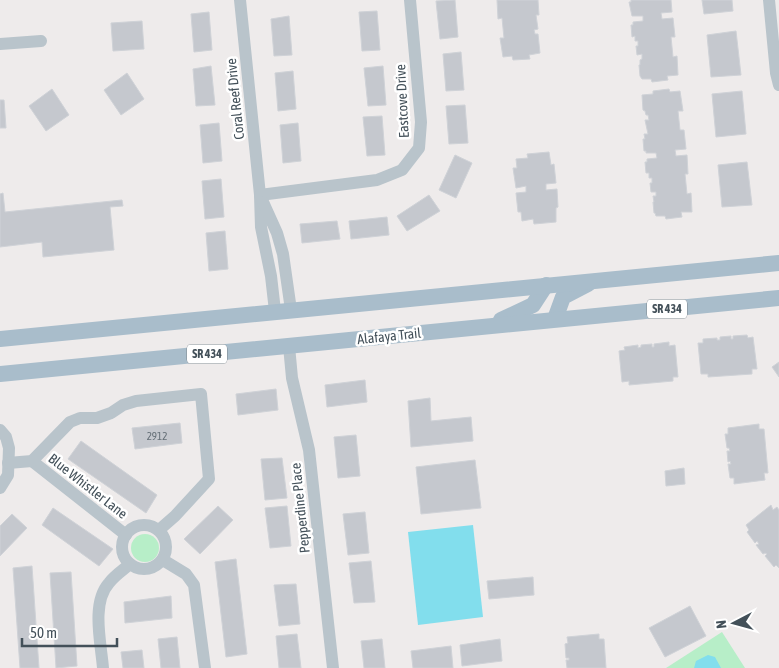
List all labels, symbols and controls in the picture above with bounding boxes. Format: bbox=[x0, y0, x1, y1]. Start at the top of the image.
street label: Coral Reef Drive bbox=[223, 58, 247, 140]
street label: Eastcove Drive bbox=[392, 64, 412, 138]
road number: SR 434 bbox=[647, 300, 687, 318]
street label: Alafaya Trail bbox=[356, 325, 422, 347]
road number: SR 434 bbox=[187, 344, 227, 364]
house number: 2912 bbox=[147, 430, 167, 442]
street label: Blue Whistler Lane bbox=[45, 450, 131, 522]
street label: Pepperdine Place bbox=[287, 462, 313, 554]
north arrow bbox=[709, 598, 759, 648]
scale bar bbox=[22, 616, 118, 648]
text: N bbox=[713, 619, 729, 629]
text: 50 m bbox=[30, 624, 57, 641]

